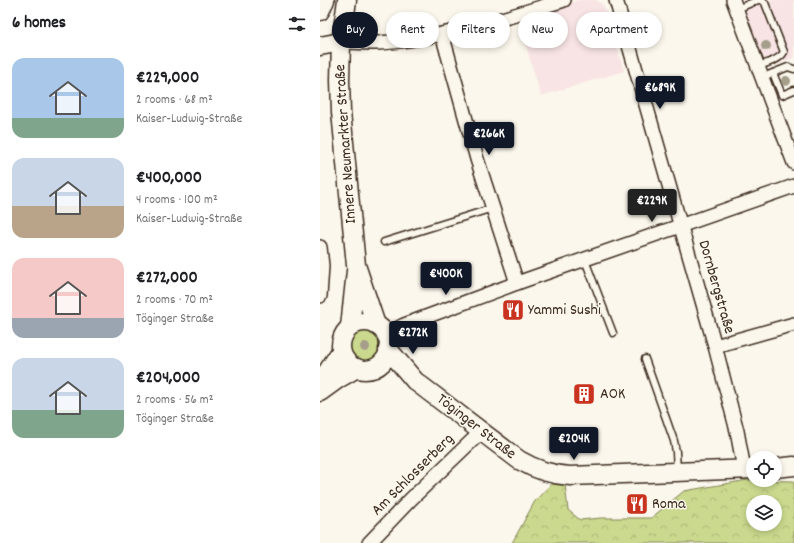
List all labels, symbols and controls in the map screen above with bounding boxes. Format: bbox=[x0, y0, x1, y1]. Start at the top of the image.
text: 6 homes bbox=[12, 12, 66, 36]
chip: Buy bbox=[332, 12, 378, 48]
chip: Rent bbox=[386, 12, 439, 48]
chip: Filters bbox=[447, 12, 510, 48]
chip: New bbox=[518, 12, 568, 48]
chip: Apartment bbox=[576, 12, 662, 48]
icon: filters bbox=[286, 13, 308, 35]
street label: Innere Neumarkter Straße bbox=[329, 63, 363, 225]
text: €229,000 bbox=[136, 67, 199, 91]
icon: home bbox=[44, 74, 92, 122]
pin: €689K bbox=[632, 76, 688, 110]
text: €689K bbox=[645, 79, 675, 98]
text: 2 rooms · 68 m² bbox=[136, 91, 213, 110]
text: Kaiser-Ludwig-Straße bbox=[136, 110, 242, 129]
pin: €266K bbox=[461, 122, 517, 156]
text: €266K bbox=[473, 125, 505, 144]
text: €400,000 bbox=[136, 167, 202, 191]
icon: home bbox=[44, 174, 92, 222]
pin: €229K bbox=[624, 189, 680, 223]
text: 4 rooms · 100 m² bbox=[136, 191, 218, 210]
text: €229K bbox=[637, 192, 667, 211]
text: Kaiser-Ludwig-Straße bbox=[136, 210, 242, 229]
street label: Dornbergstraße bbox=[692, 238, 740, 336]
pin: €400K bbox=[418, 262, 474, 296]
text: €400K bbox=[430, 265, 462, 284]
text: €272,000 bbox=[136, 267, 198, 291]
icon: home bbox=[44, 274, 92, 322]
text: 2 rooms · 70 m² bbox=[136, 291, 213, 310]
restaurant icon: Yammi Sushi bbox=[500, 297, 526, 323]
place label: Yammi Sushi bbox=[528, 299, 601, 322]
text: Töginger Straße bbox=[136, 310, 214, 329]
pin: €272K bbox=[385, 321, 441, 355]
text: €272K bbox=[398, 324, 428, 343]
text: €204,000 bbox=[136, 367, 200, 391]
icon: home bbox=[44, 374, 92, 422]
building icon: AOK bbox=[571, 381, 597, 407]
place label: AOK bbox=[600, 383, 625, 406]
street label: Töginger Straße bbox=[431, 389, 521, 465]
text: 2 rooms · 56 m² bbox=[136, 391, 213, 410]
text: Töginger Straße bbox=[136, 410, 214, 429]
pin: €204K bbox=[546, 427, 602, 461]
street label: Am Schlosserberg bbox=[367, 429, 459, 521]
text: €204K bbox=[558, 430, 590, 449]
map controls bbox=[746, 451, 782, 531]
button: locate bbox=[746, 451, 782, 487]
restaurant icon: Roma bbox=[624, 491, 650, 517]
place label: Roma bbox=[652, 493, 686, 516]
button: layers bbox=[746, 495, 782, 531]

